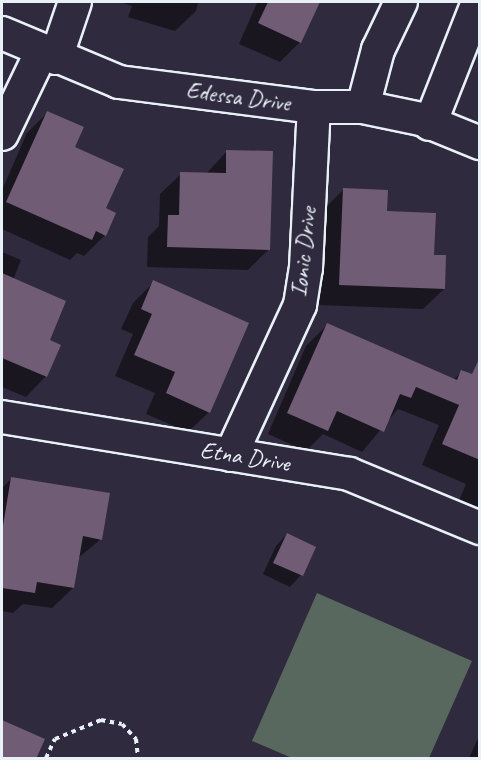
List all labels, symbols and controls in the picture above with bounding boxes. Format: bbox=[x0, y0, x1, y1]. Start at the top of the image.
street label: Edessa Drive bbox=[184, 76, 292, 118]
street label: Ionic Drive bbox=[285, 206, 323, 298]
street label: Etna Drive bbox=[198, 436, 292, 478]

